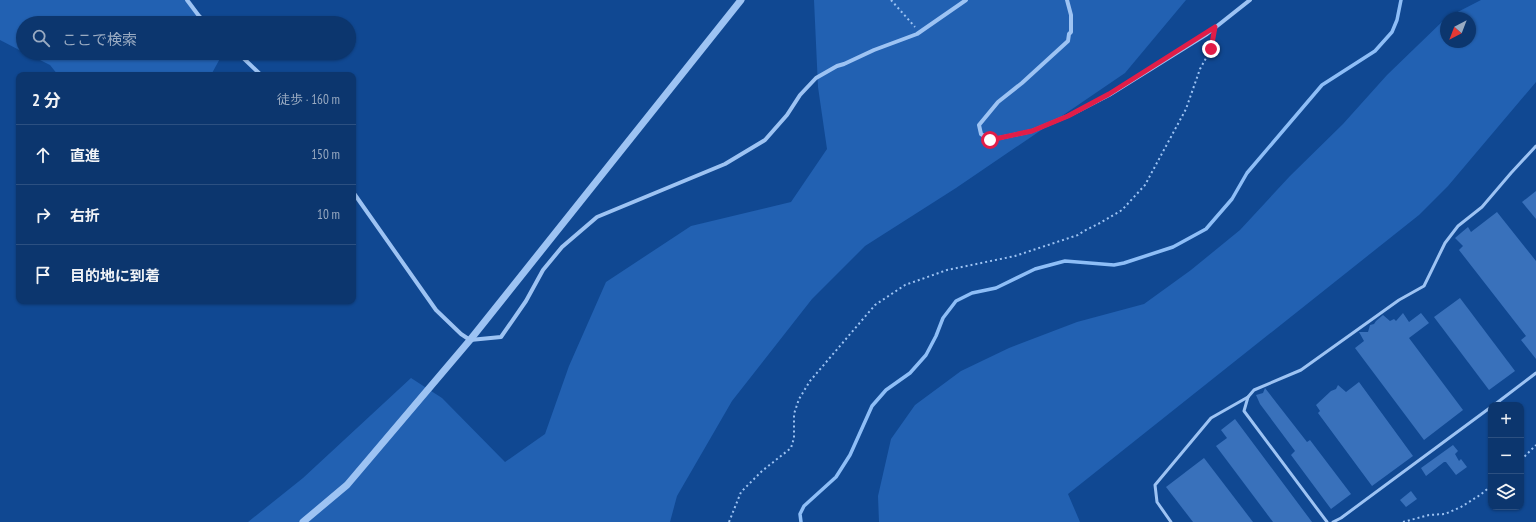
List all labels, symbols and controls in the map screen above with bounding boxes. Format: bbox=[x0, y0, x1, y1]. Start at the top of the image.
north arrow bbox=[1440, 12, 1476, 48]
search box bbox=[16, 16, 356, 60]
icon: search bbox=[30, 27, 52, 49]
text: ここで検索 bbox=[62, 30, 137, 49]
route end bbox=[1202, 40, 1220, 58]
text: 2 分 bbox=[32, 89, 61, 111]
text: 徒歩 · 160 m bbox=[277, 91, 340, 108]
route start bbox=[981, 131, 999, 149]
icon: ahead bbox=[32, 144, 54, 166]
text: 直進 bbox=[70, 146, 100, 165]
text: 150 m bbox=[311, 146, 340, 163]
icon: right bbox=[32, 204, 54, 226]
text: 右折 bbox=[70, 206, 100, 225]
text: 10 m bbox=[317, 206, 340, 223]
icon: arrive bbox=[32, 264, 54, 286]
text: 目的地に到着 bbox=[70, 266, 160, 285]
map controls bbox=[1488, 402, 1524, 510]
button: + bbox=[1488, 402, 1524, 438]
button: − bbox=[1488, 438, 1524, 474]
button: layers bbox=[1488, 474, 1524, 510]

